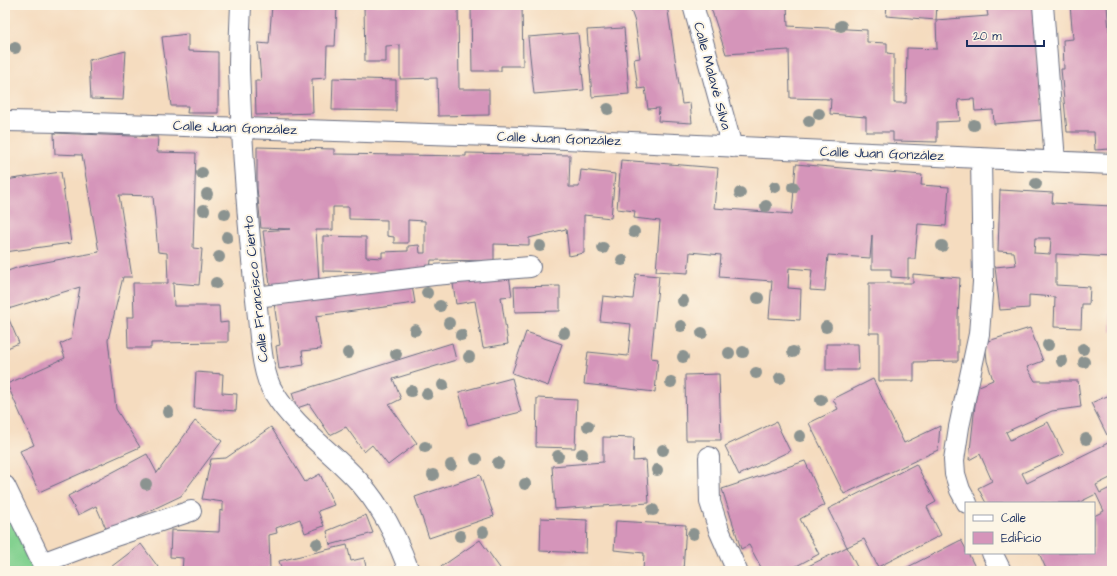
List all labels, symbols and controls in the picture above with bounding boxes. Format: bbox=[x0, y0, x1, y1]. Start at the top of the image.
street label: Calle Malavé Silva bbox=[688, 20, 736, 132]
scale bar bbox=[967, 22, 1044, 48]
text: 20 m bbox=[973, 28, 1002, 45]
street label: Calle Juan González bbox=[173, 116, 297, 140]
street label: Calle Juan González bbox=[497, 127, 621, 151]
street label: Calle Juan González bbox=[820, 142, 944, 166]
street label: Calle Francisco Cierto bbox=[238, 215, 274, 363]
legend bbox=[965, 502, 1095, 554]
text: Calle bbox=[1001, 510, 1026, 527]
text: Edificio bbox=[1001, 530, 1041, 547]

